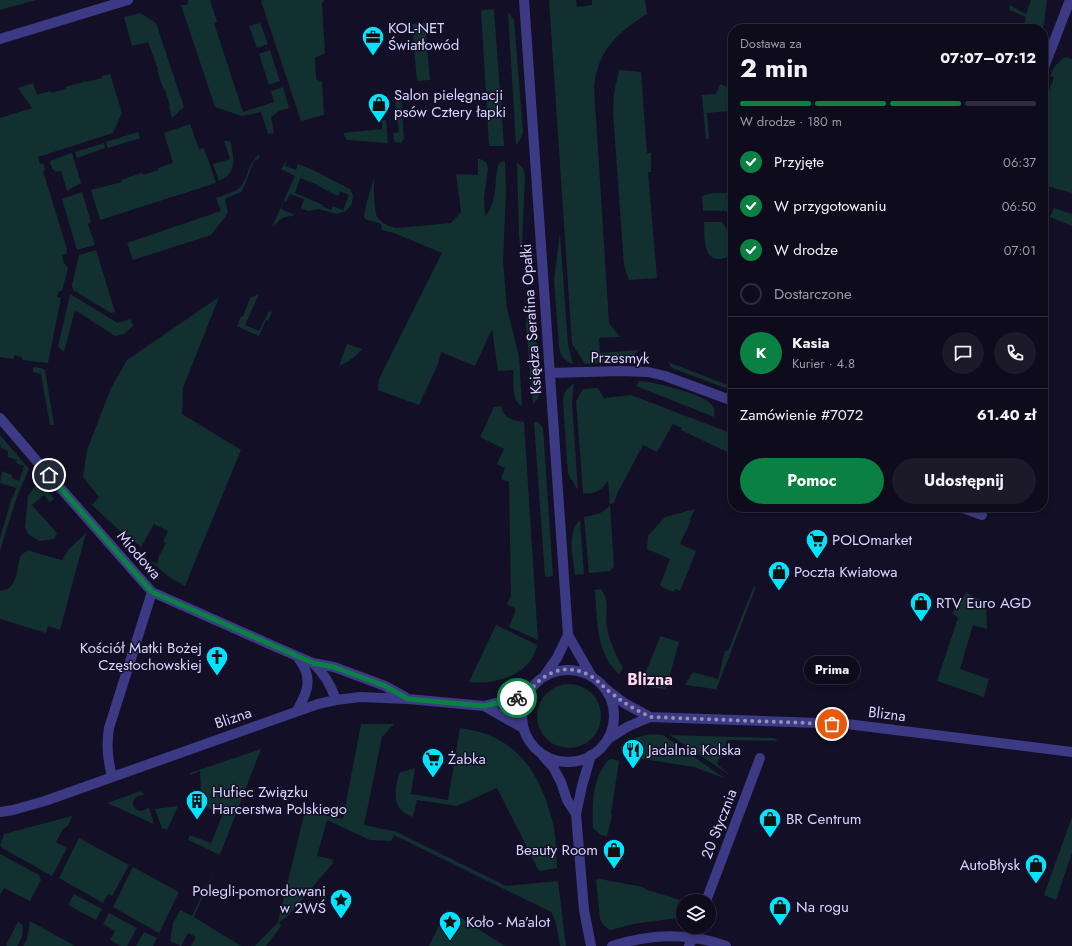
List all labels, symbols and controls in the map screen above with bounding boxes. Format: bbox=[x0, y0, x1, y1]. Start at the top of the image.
place label: KOL-NET Światłowód bbox=[388, 17, 459, 56]
office icon: KOL-NET Światłowód bbox=[360, 24, 386, 57]
text: Dostawa za bbox=[740, 34, 802, 53]
text: 07:07–07:12 bbox=[940, 47, 1036, 69]
text: 2 min bbox=[740, 49, 808, 87]
place label: Salon pielęgnacji psów Cztery łapki bbox=[394, 84, 506, 123]
shop icon: Salon pielęgnacji psów Cztery łapki bbox=[366, 91, 392, 124]
text: W drodze · 180 m bbox=[740, 112, 842, 131]
icon: check bbox=[740, 151, 762, 173]
text: Przyjęte bbox=[774, 151, 824, 173]
text: 06:37 bbox=[1003, 153, 1036, 172]
icon: check bbox=[740, 195, 762, 217]
text: W przygotowaniu bbox=[774, 195, 886, 217]
text: 06:50 bbox=[1002, 197, 1036, 216]
icon: check bbox=[740, 239, 762, 261]
text: W drodze bbox=[774, 239, 838, 261]
text: 07:01 bbox=[1004, 241, 1036, 260]
street label: Księdza Serafina Opałki bbox=[515, 243, 547, 395]
text: Dostarczone bbox=[774, 283, 852, 305]
text: Kasia bbox=[792, 332, 830, 354]
button: chat bbox=[942, 332, 984, 374]
button: phone bbox=[994, 332, 1036, 374]
text: K bbox=[756, 342, 766, 364]
street label: Przesmyk bbox=[590, 346, 650, 370]
text: Kurier · 4.8 bbox=[792, 354, 855, 373]
text: Zamówienie #7072 bbox=[740, 404, 863, 426]
text: 61.40 zł bbox=[977, 404, 1036, 426]
pin bbox=[32, 458, 66, 492]
button: Pomoc bbox=[740, 458, 884, 504]
button: Udostępnij bbox=[892, 458, 1036, 504]
icon: home bbox=[38, 464, 60, 486]
street label: Miodowa bbox=[112, 526, 166, 584]
supermarket icon: POLOmarket bbox=[804, 527, 830, 560]
place label: POLOmarket bbox=[832, 529, 912, 551]
shop icon: Poczta Kwiatowa bbox=[766, 559, 792, 592]
place label: Poczta Kwiatowa bbox=[794, 561, 897, 583]
shop icon: RTV Euro AGD bbox=[908, 590, 934, 623]
place label: RTV Euro AGD bbox=[936, 592, 1031, 614]
place label: Kościół Matki Bożej Częstochowskiej bbox=[80, 637, 202, 676]
church icon: Kościół Matki Bożej Częstochowskiej bbox=[204, 644, 230, 677]
callout: Prima bbox=[804, 656, 860, 684]
text: Prima bbox=[815, 660, 849, 679]
district label: Blizna bbox=[627, 668, 673, 691]
courier bbox=[497, 678, 537, 718]
icon: bike bbox=[506, 687, 528, 709]
street label: Blizna bbox=[212, 701, 254, 735]
street label: Blizna bbox=[867, 701, 907, 727]
pin bbox=[815, 707, 849, 741]
icon: bag bbox=[821, 713, 843, 735]
restaurant icon: Jadalnia Kolska bbox=[620, 737, 646, 770]
place label: Jadalnia Kolska bbox=[646, 739, 741, 761]
supermarket icon: Żabka bbox=[420, 746, 446, 779]
place label: Żabka bbox=[448, 748, 486, 770]
place label: Hufiec Związku Harcerstwa Polskiego bbox=[212, 781, 347, 820]
street label: 20 Stycznia bbox=[696, 786, 742, 862]
building icon: Hufiec Związku Harcerstwa Polskiego bbox=[184, 788, 210, 821]
shop icon: BR Centrum bbox=[757, 806, 783, 839]
place label: BR Centrum bbox=[786, 808, 861, 830]
shop icon: Beauty Room bbox=[601, 837, 627, 870]
place label: Beauty Room bbox=[516, 839, 598, 861]
shop icon: AutoBłysk bbox=[1023, 852, 1049, 885]
place label: AutoBłysk bbox=[960, 854, 1020, 876]
place label: Polegli-pomordowani w 2WŚ bbox=[192, 880, 326, 919]
place icon: Polegli-pomordowani w 2WŚ bbox=[328, 887, 354, 920]
map controls bbox=[676, 894, 716, 934]
button: layers bbox=[676, 894, 716, 934]
shop icon: Na rogu bbox=[767, 894, 793, 927]
place label: Na rogu bbox=[796, 896, 849, 918]
place icon: Koło - Ma’alot bbox=[437, 909, 463, 942]
place label: Koło - Ma’alot bbox=[466, 911, 550, 933]

